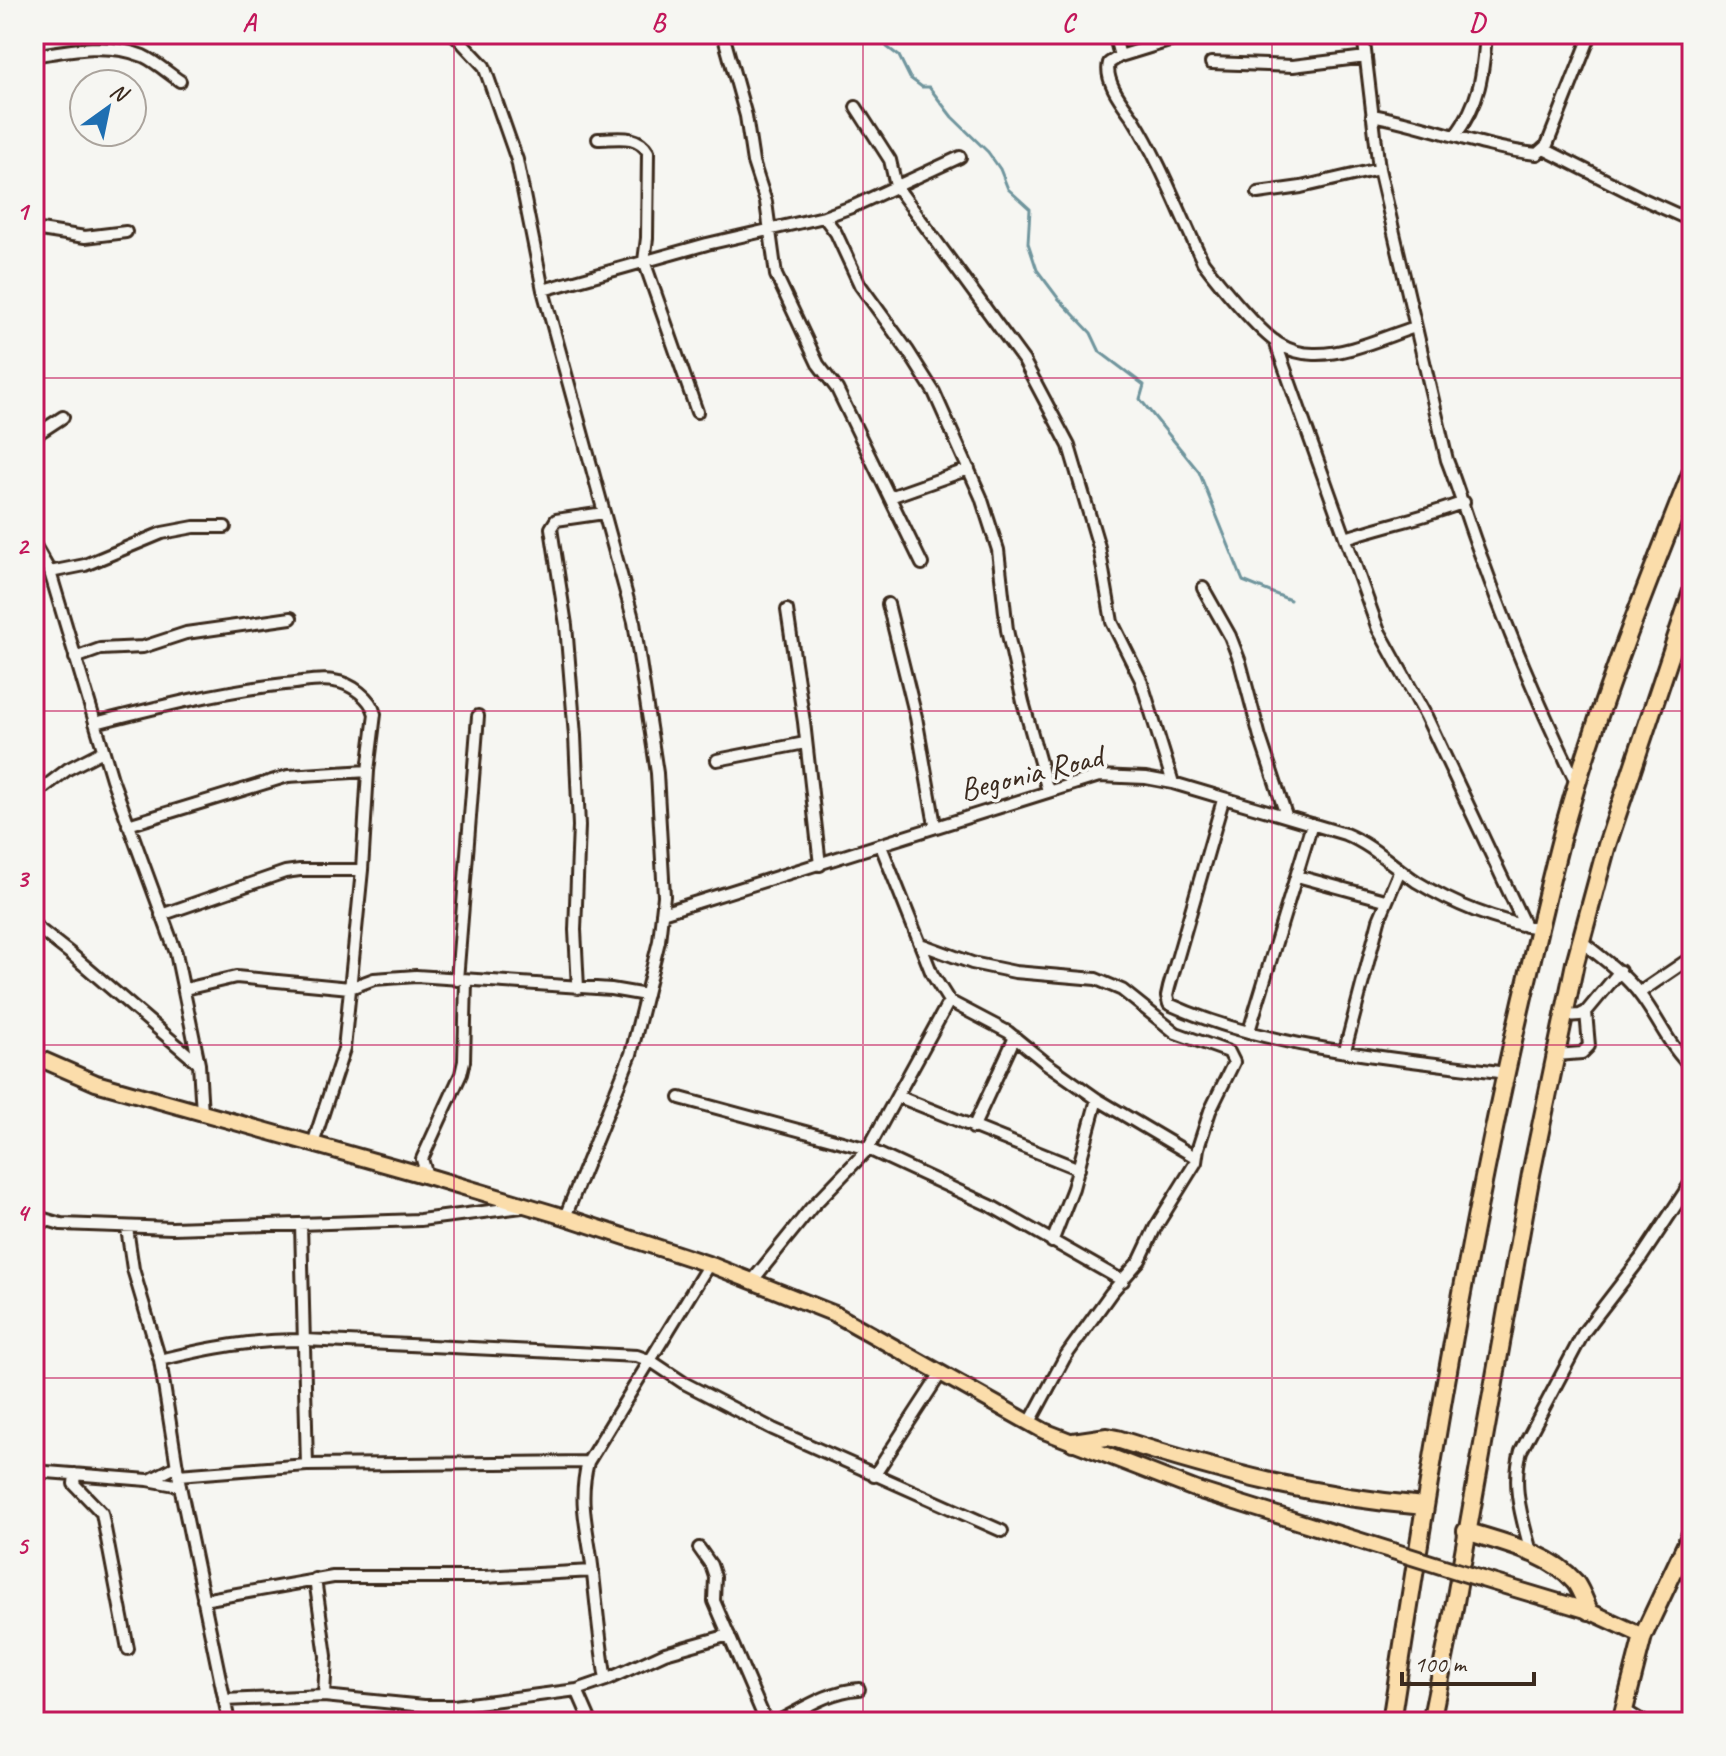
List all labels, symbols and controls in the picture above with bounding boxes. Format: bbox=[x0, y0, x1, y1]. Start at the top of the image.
text: A bbox=[242, 6, 257, 39]
text: B bbox=[651, 6, 667, 39]
text: C bbox=[1062, 6, 1078, 39]
text: D bbox=[1469, 6, 1487, 39]
north arrow bbox=[68, 68, 148, 148]
text: N bbox=[105, 77, 135, 109]
text: 1 bbox=[16, 195, 31, 228]
text: 2 bbox=[16, 529, 30, 562]
street label: Begonia Road bbox=[955, 734, 1111, 811]
text: 3 bbox=[16, 862, 30, 895]
text: 4 bbox=[16, 1196, 31, 1229]
text: 5 bbox=[16, 1529, 30, 1562]
scale bar bbox=[1402, 1636, 1534, 1686]
text: 100 m bbox=[1414, 1649, 1468, 1679]

